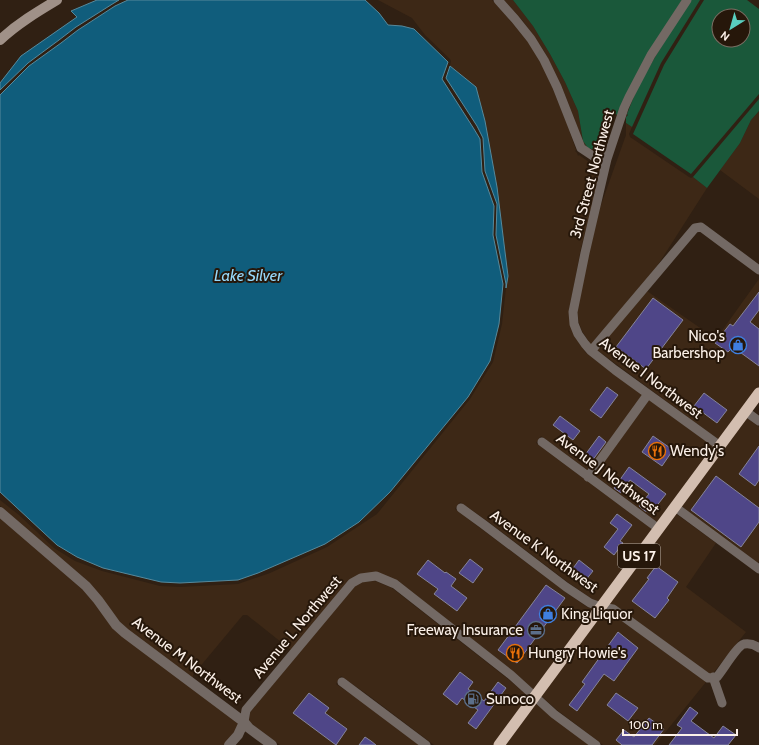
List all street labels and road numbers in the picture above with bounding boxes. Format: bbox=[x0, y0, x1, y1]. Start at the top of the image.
street label: 3rd Street Northwest bbox=[566, 108, 618, 240]
street label: Avenue I Northwest bbox=[596, 333, 706, 423]
street label: Avenue J Northwest bbox=[553, 429, 663, 519]
street label: Avenue K Northwest bbox=[487, 506, 601, 596]
road number: US 17 bbox=[618, 544, 660, 568]
street label: Avenue L Northwest bbox=[249, 572, 345, 682]
street label: Avenue M Northwest bbox=[129, 613, 245, 707]

